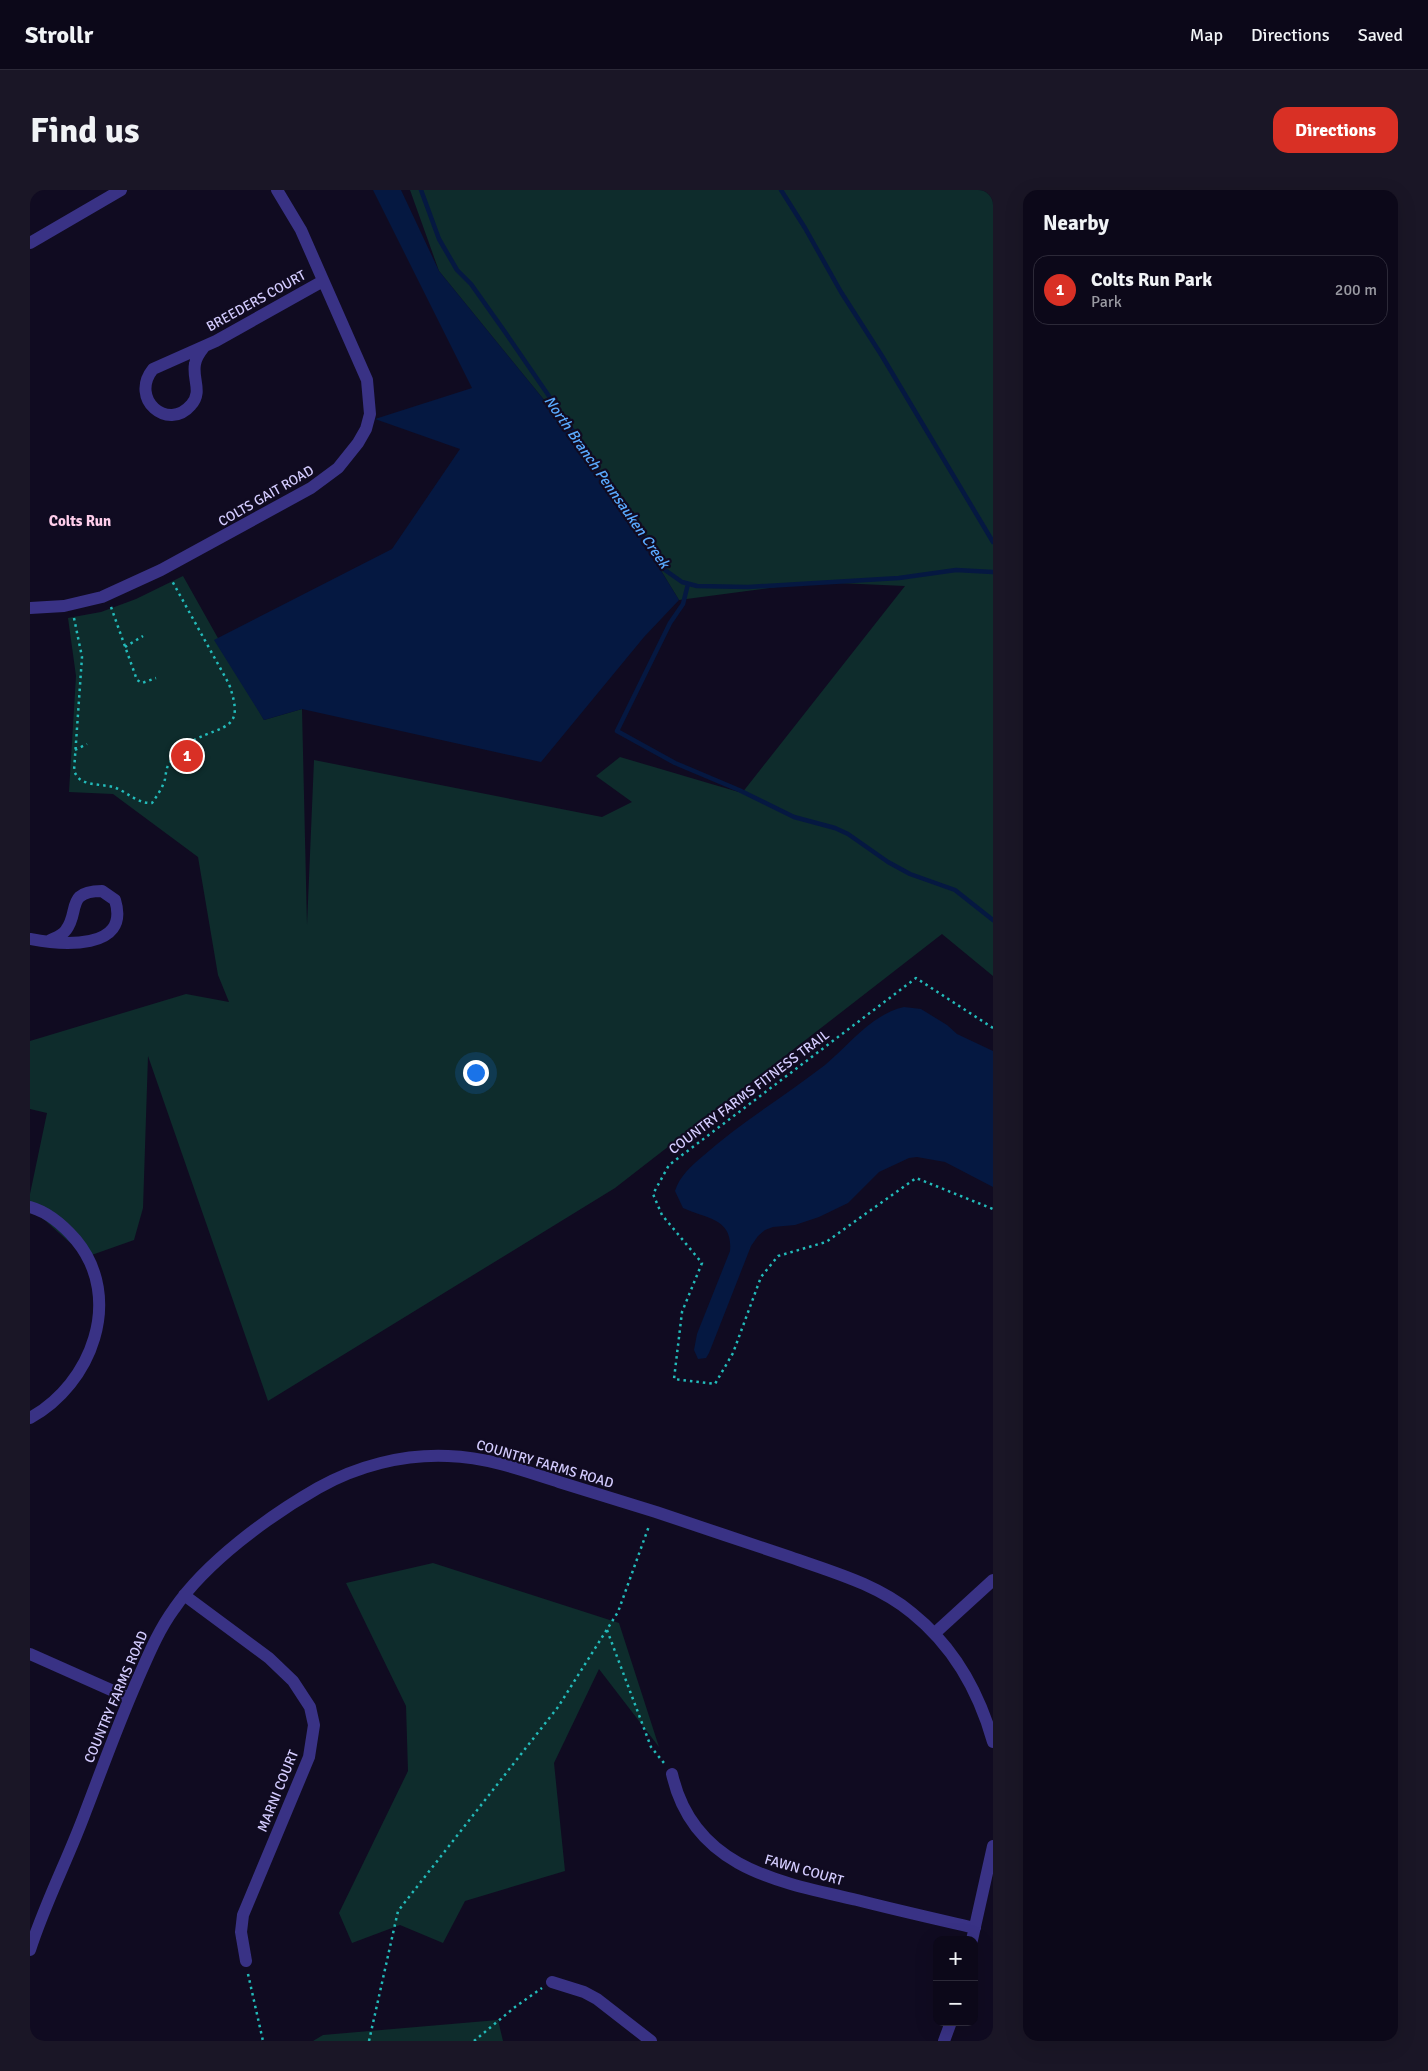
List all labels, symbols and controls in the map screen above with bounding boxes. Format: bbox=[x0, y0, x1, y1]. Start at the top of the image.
text: Strollr bbox=[25, 20, 93, 50]
text: Map bbox=[1190, 24, 1223, 46]
text: Directions bbox=[1251, 24, 1330, 46]
text: Saved bbox=[1358, 24, 1403, 46]
button: Directions bbox=[1273, 107, 1398, 153]
text: Find us bbox=[30, 109, 140, 152]
text: Nearby bbox=[1043, 210, 1109, 236]
street label: BREEDERS COURT bbox=[203, 267, 309, 335]
text: Colts Run Park bbox=[1091, 268, 1212, 292]
text: 1 bbox=[1056, 280, 1064, 300]
text: 200 m bbox=[1335, 280, 1377, 300]
text: Park bbox=[1091, 292, 1122, 312]
water label: North Branch Pennsauken Creek bbox=[540, 392, 674, 573]
street label: COLTS GAIT ROAD bbox=[215, 462, 317, 530]
district label: Colts Run bbox=[49, 512, 111, 530]
pin: 1 bbox=[171, 737, 203, 775]
street label: COUNTRY FARMS FITNESS TRAIL bbox=[665, 1026, 833, 1158]
your location bbox=[463, 1060, 489, 1086]
street label: COUNTRY FARMS ROAD bbox=[474, 1436, 616, 1492]
street label: COUNTRY FARMS ROAD bbox=[80, 1628, 152, 1766]
street label: MARNI COURT bbox=[254, 1747, 302, 1835]
street label: FAWN COURT bbox=[763, 1851, 845, 1889]
map controls bbox=[933, 1936, 978, 2026]
button: + bbox=[933, 1936, 978, 1981]
button: − bbox=[933, 1981, 978, 2026]

